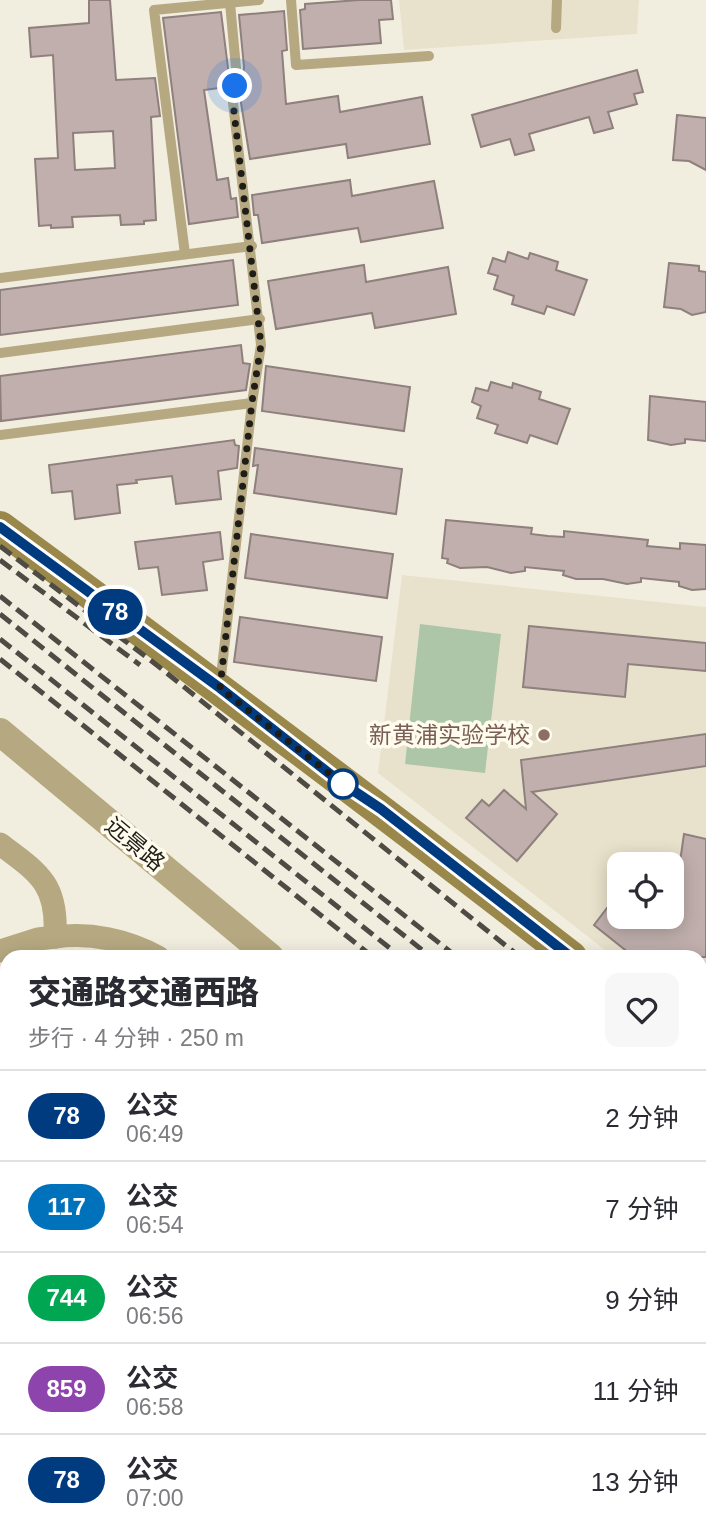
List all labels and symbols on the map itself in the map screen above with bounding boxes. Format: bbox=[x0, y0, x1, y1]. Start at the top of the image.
your location bbox=[217, 68, 252, 103]
line badge: 78 bbox=[83, 589, 146, 635]
place label: 新黄浦实验学校 bbox=[369, 722, 530, 748]
marker: 新黄浦实验学校 bbox=[536, 727, 552, 743]
unlabelled marker bbox=[328, 769, 358, 799]
street label: 远景路 bbox=[100, 812, 170, 876]

